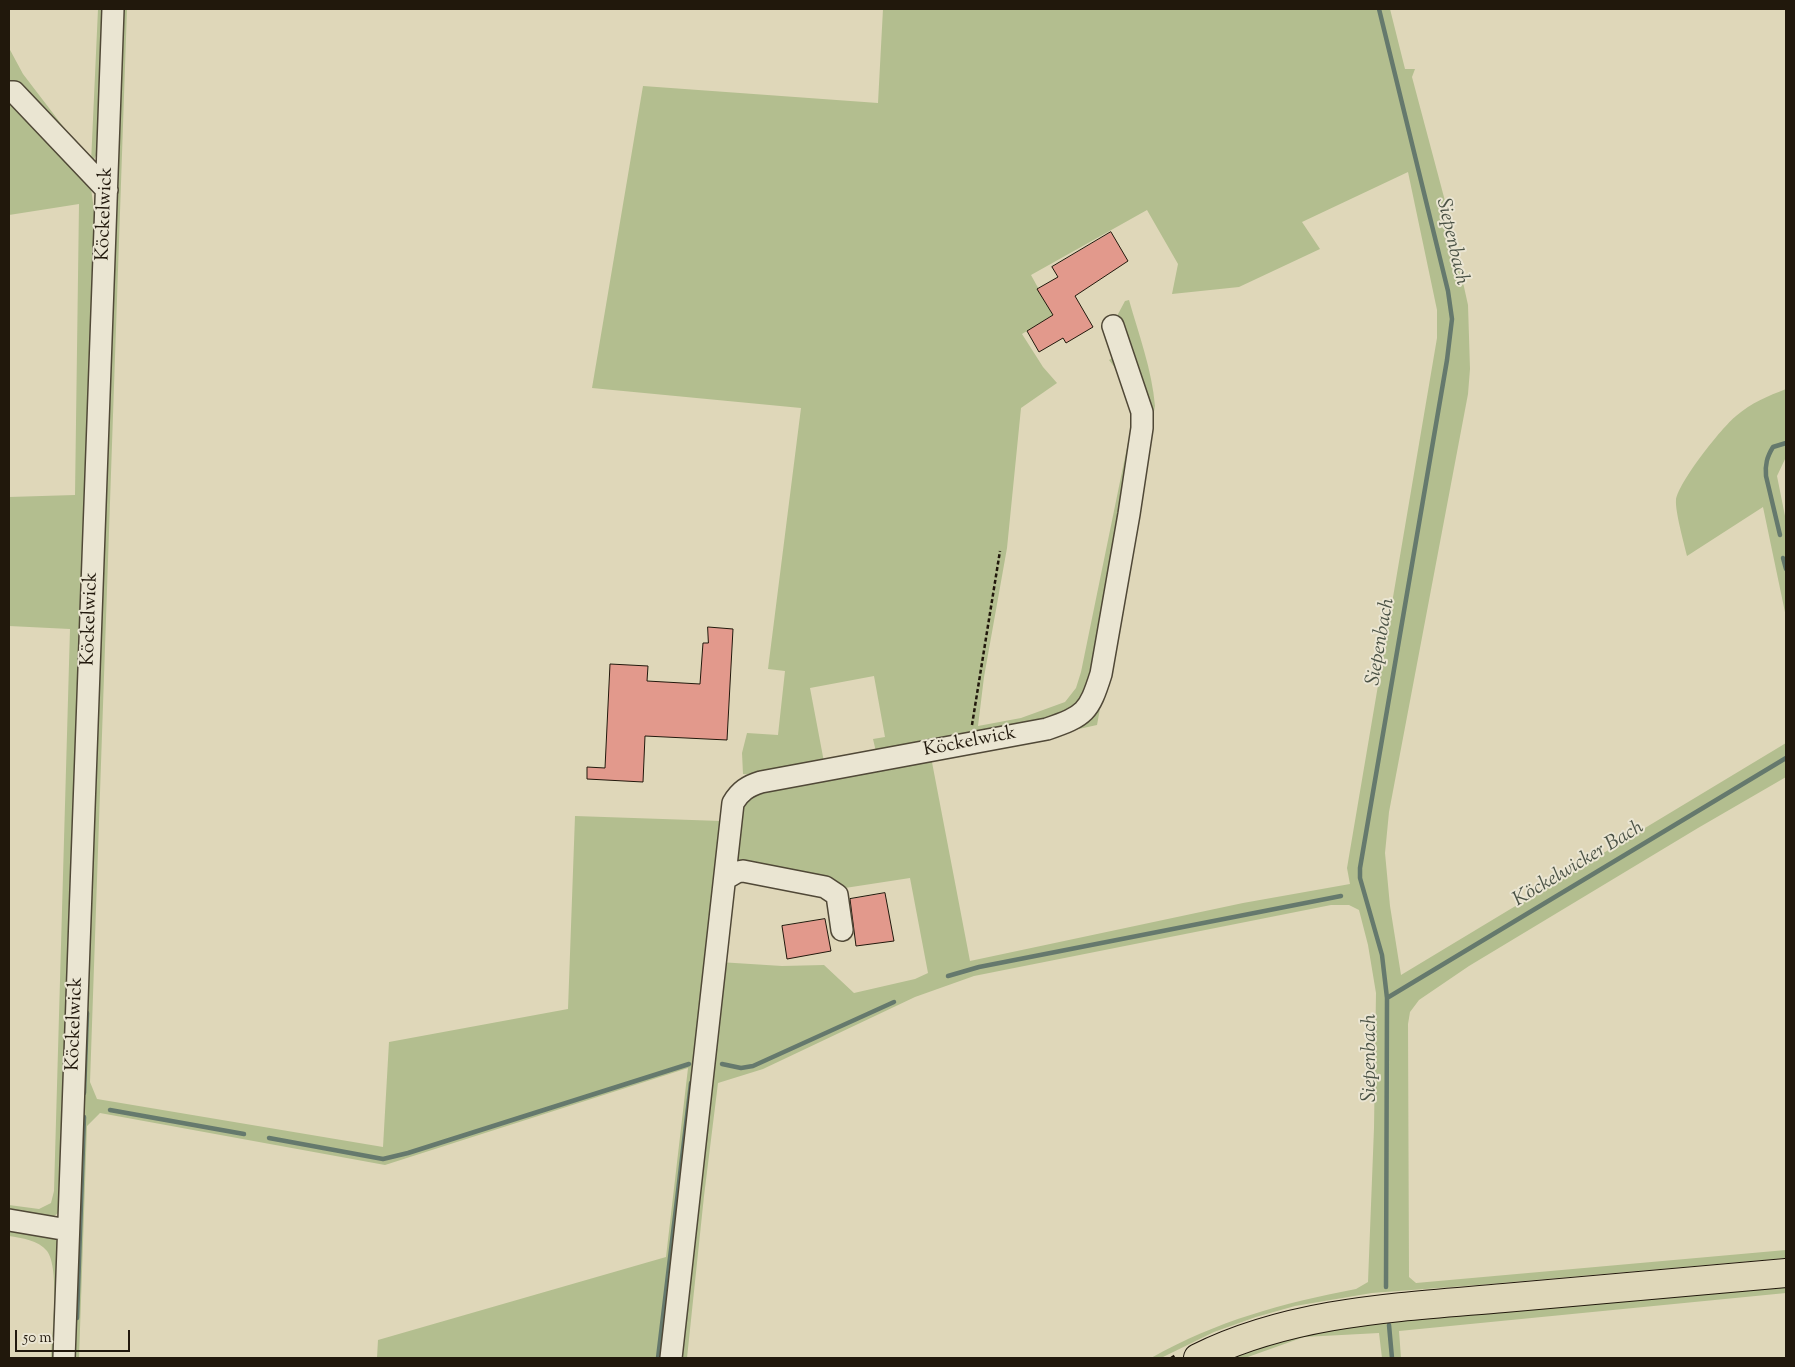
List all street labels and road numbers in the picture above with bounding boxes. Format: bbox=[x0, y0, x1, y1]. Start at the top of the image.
street label: Köckelwick bbox=[93, 167, 119, 261]
street label: Köckelwick bbox=[78, 572, 104, 666]
street label: Köckelwick bbox=[922, 723, 1018, 763]
street label: Köckelwick bbox=[63, 977, 89, 1071]

